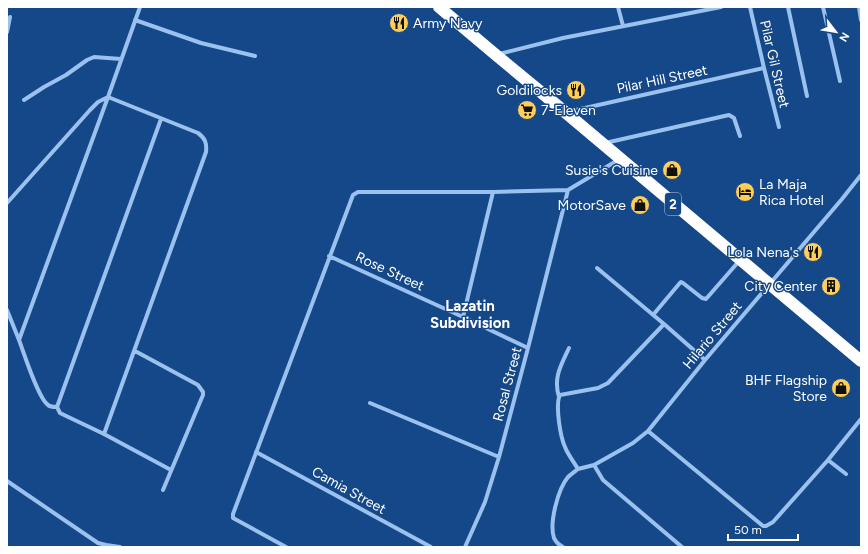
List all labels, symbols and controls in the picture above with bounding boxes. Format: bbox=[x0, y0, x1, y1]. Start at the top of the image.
restaurant icon: Army Navy bbox=[388, 12, 410, 34]
north arrow bbox=[816, 12, 856, 52]
place label: Army Navy bbox=[413, 15, 483, 32]
street label: Pilar Gil Street bbox=[756, 19, 793, 110]
text: N bbox=[836, 30, 852, 44]
street label: Pilar Hill Street bbox=[615, 62, 709, 97]
restaurant icon: Goldilocks bbox=[565, 79, 587, 101]
place label: Goldilocks bbox=[497, 82, 562, 99]
supermarket icon: 7-Eleven bbox=[516, 99, 538, 121]
place label: 7-Eleven bbox=[541, 102, 596, 119]
shop icon: Susie's Cuisine bbox=[661, 159, 683, 181]
place label: Susie's Cuisine bbox=[565, 162, 658, 179]
place label: La Maja Rica Hotel bbox=[759, 176, 824, 209]
hotel icon: La Maja Rica Hotel bbox=[734, 181, 756, 203]
road number: 2 bbox=[665, 193, 681, 215]
shop icon: MotorSave bbox=[629, 194, 651, 216]
place label: MotorSave bbox=[558, 197, 626, 214]
restaurant icon: Lola Nena's bbox=[802, 241, 824, 263]
place label: Lola Nena's bbox=[727, 244, 799, 261]
street label: Rose Street bbox=[353, 248, 427, 295]
building icon: City Center bbox=[820, 275, 842, 297]
place label: City Center bbox=[744, 278, 817, 295]
district label: Lazatin Subdivision bbox=[430, 297, 510, 332]
street label: Hilario Street bbox=[679, 298, 745, 372]
street label: Rosal Street bbox=[489, 345, 526, 423]
place label: BHF Flagship Store bbox=[745, 372, 827, 405]
shop icon: BHF Flagship Store bbox=[830, 377, 852, 399]
street label: Camia Street bbox=[309, 463, 389, 518]
scale bar bbox=[728, 516, 798, 542]
text: 50 m bbox=[734, 523, 762, 537]

